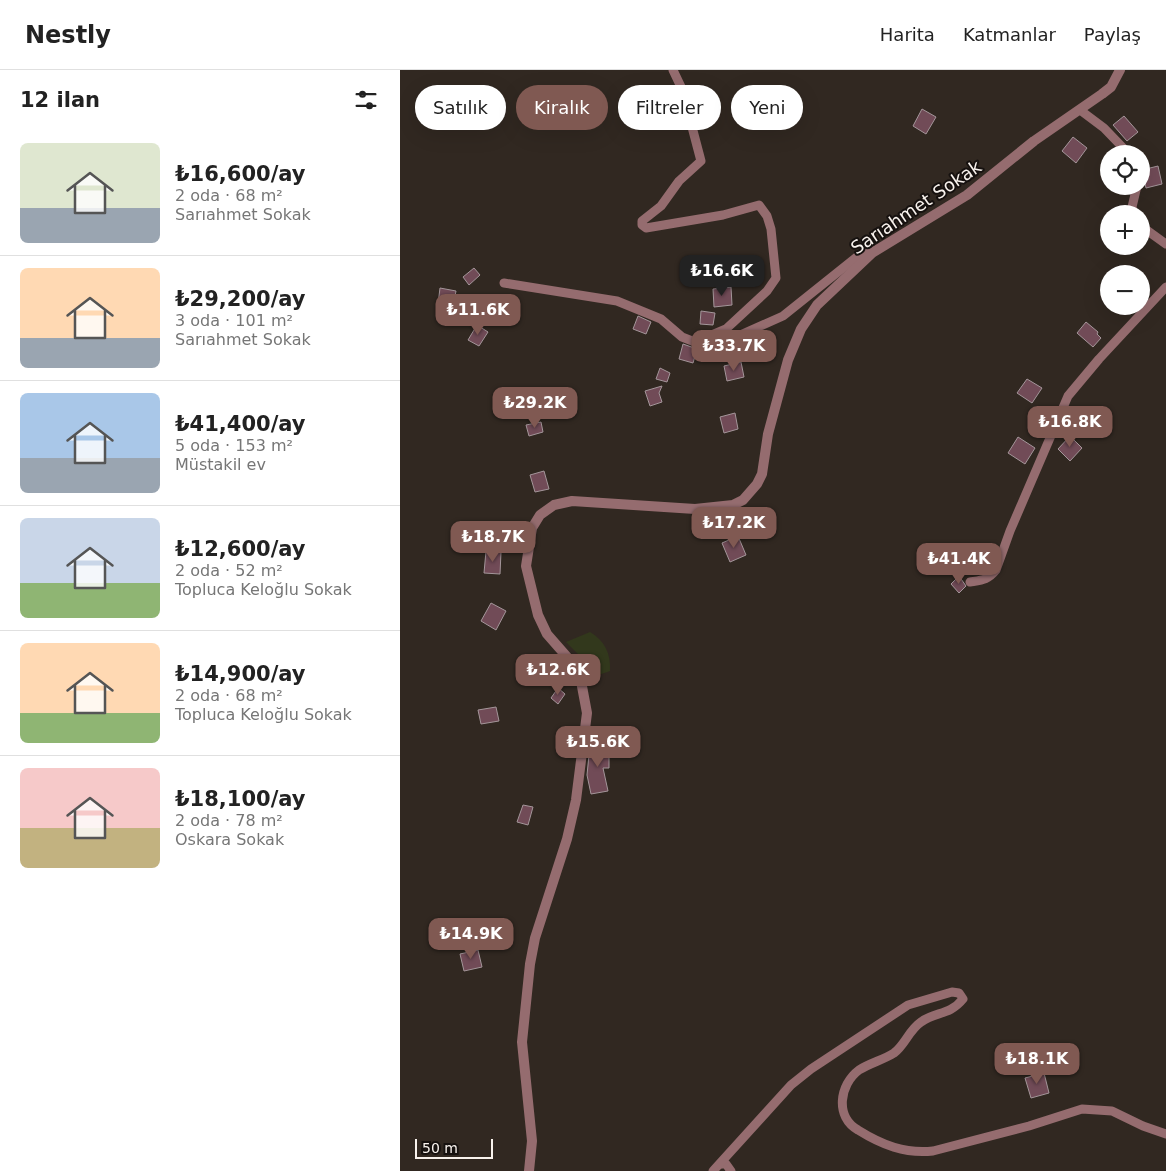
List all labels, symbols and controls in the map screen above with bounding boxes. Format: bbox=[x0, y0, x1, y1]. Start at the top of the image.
text: Nestly bbox=[25, 21, 111, 49]
text: Harita bbox=[880, 24, 935, 45]
text: Katmanlar bbox=[963, 24, 1056, 45]
text: Paylaş bbox=[1084, 24, 1141, 45]
chip: Satılık bbox=[415, 85, 506, 130]
chip: Kiralık bbox=[516, 85, 608, 130]
chip: Filtreler bbox=[618, 85, 721, 130]
chip: Yeni bbox=[731, 85, 803, 130]
icon: filters bbox=[352, 86, 380, 114]
text: 12 ilan bbox=[20, 88, 100, 112]
map controls bbox=[1100, 145, 1150, 315]
button: locate bbox=[1100, 145, 1150, 195]
street label: Sarıahmet Sokak bbox=[847, 155, 986, 258]
text: ₺16,600/ay bbox=[175, 162, 306, 186]
icon: home bbox=[60, 163, 120, 223]
text: 2 oda · 68 m² bbox=[175, 186, 283, 205]
text: Sarıahmet Sokak bbox=[175, 205, 311, 224]
button: + bbox=[1100, 205, 1150, 255]
pin: ₺16.6K bbox=[681, 254, 763, 297]
text: ₺16.6K bbox=[690, 261, 754, 280]
button: − bbox=[1100, 265, 1150, 315]
text: ₺29,200/ay bbox=[175, 287, 306, 311]
icon: home bbox=[60, 288, 120, 348]
pin: ₺11.6K bbox=[437, 294, 519, 336]
text: ₺11.6K bbox=[446, 300, 510, 319]
text: 3 oda · 101 m² bbox=[175, 311, 293, 330]
text: Sarıahmet Sokak bbox=[175, 330, 311, 349]
pin: ₺33.7K bbox=[693, 330, 775, 372]
text: ₺33.7K bbox=[702, 336, 766, 355]
pin: ₺29.2K bbox=[494, 386, 576, 429]
text: ₺29.2K bbox=[503, 393, 567, 412]
pin: ₺16.8K bbox=[1029, 406, 1111, 448]
text: ₺41,400/ay bbox=[175, 412, 306, 436]
text: ₺16.8K bbox=[1038, 412, 1102, 431]
icon: home bbox=[60, 413, 120, 473]
text: 5 oda · 153 m² bbox=[175, 436, 293, 455]
text: Müstakil ev bbox=[175, 455, 266, 474]
pin: ₺17.2K bbox=[693, 506, 775, 549]
text: ₺17.2K bbox=[702, 513, 766, 532]
pin: ₺18.7K bbox=[452, 520, 534, 563]
text: ₺18.7K bbox=[461, 527, 525, 546]
text: ₺12,600/ay bbox=[175, 537, 306, 561]
icon: home bbox=[60, 538, 120, 598]
pin: ₺41.4K bbox=[918, 542, 1000, 585]
text: ₺41.4K bbox=[927, 549, 991, 568]
text: 2 oda · 52 m² bbox=[175, 561, 283, 580]
text: Topluca Keloğlu Sokak bbox=[175, 580, 352, 599]
pin: ₺12.6K bbox=[517, 654, 599, 696]
text: ₺12.6K bbox=[526, 660, 590, 679]
text: ₺14,900/ay bbox=[175, 662, 306, 686]
icon: home bbox=[60, 663, 120, 723]
text: 2 oda · 68 m² bbox=[175, 686, 283, 705]
text: Topluca Keloğlu Sokak bbox=[175, 705, 352, 724]
pin: ₺15.6K bbox=[557, 726, 639, 768]
text: ₺15.6K bbox=[566, 732, 630, 751]
text: ₺18,100/ay bbox=[175, 787, 306, 811]
icon: home bbox=[60, 788, 120, 848]
text: 2 oda · 78 m² bbox=[175, 811, 283, 830]
text: Oskara Sokak bbox=[175, 830, 284, 849]
pin: ₺14.9K bbox=[430, 918, 512, 960]
text: ₺14.9K bbox=[439, 924, 503, 943]
pin: ₺18.1K bbox=[996, 1042, 1078, 1085]
text: ₺18.1K bbox=[1005, 1049, 1069, 1068]
scale bar bbox=[415, 1136, 492, 1159]
text: 50 m bbox=[422, 1140, 458, 1156]

